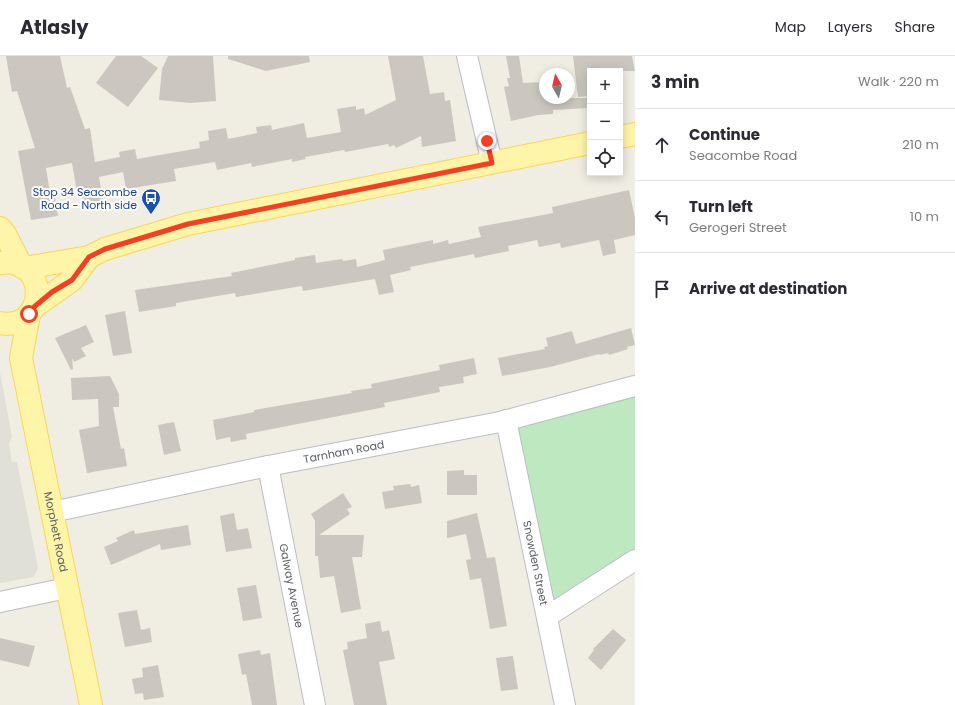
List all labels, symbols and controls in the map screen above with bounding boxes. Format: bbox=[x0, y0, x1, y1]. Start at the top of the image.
text: Atlasly bbox=[20, 14, 88, 41]
text: Map bbox=[775, 17, 806, 37]
text: Layers bbox=[828, 17, 872, 37]
text: Share bbox=[894, 17, 935, 37]
north arrow bbox=[539, 68, 575, 104]
map controls bbox=[587, 68, 623, 176]
button: + bbox=[587, 68, 623, 104]
text: 3 min bbox=[651, 70, 699, 94]
text: Walk · 220 m bbox=[858, 72, 939, 91]
button: − bbox=[587, 104, 623, 140]
text: Continue bbox=[689, 124, 760, 145]
route end bbox=[478, 132, 496, 150]
icon: ahead bbox=[651, 134, 673, 156]
text: 210 m bbox=[902, 135, 939, 154]
button: locate bbox=[587, 140, 623, 176]
text: Seacombe Road bbox=[689, 146, 797, 165]
place label: Stop 34 Seacombe Road - North side bbox=[33, 184, 137, 213]
bus stop icon: Stop 34 Seacombe Road - North side bbox=[140, 187, 162, 215]
text: Turn left bbox=[689, 196, 753, 217]
icon: left bbox=[651, 206, 673, 228]
text: 10 m bbox=[910, 207, 939, 226]
text: Gerogeri Street bbox=[689, 218, 787, 237]
icon: arrive bbox=[651, 278, 673, 300]
text: Arrive at destination bbox=[689, 278, 847, 299]
route start bbox=[20, 305, 38, 323]
street label: Tarnham Road bbox=[302, 436, 386, 467]
street label: Morphett Road bbox=[40, 490, 72, 573]
street label: Snowden Street bbox=[519, 519, 552, 607]
street label: Galway Avenue bbox=[275, 542, 308, 629]

